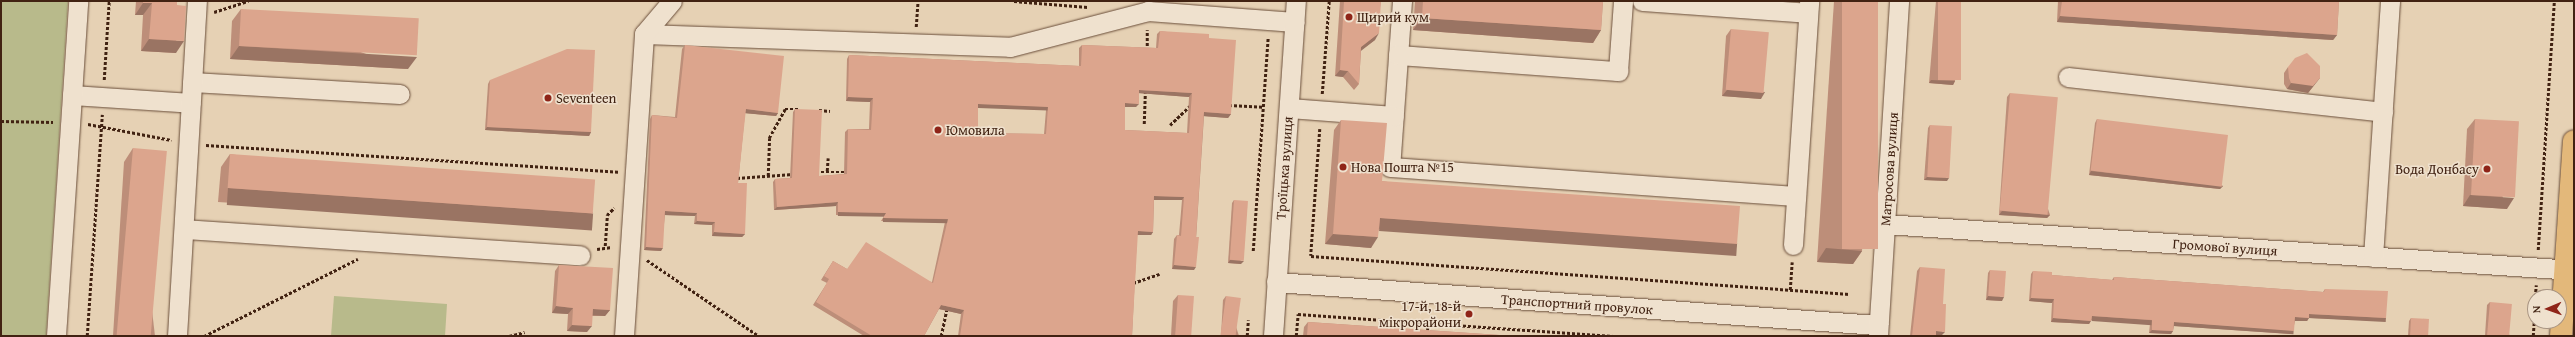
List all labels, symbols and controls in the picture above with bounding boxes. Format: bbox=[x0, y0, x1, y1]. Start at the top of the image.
place label: Щирий кум bbox=[1357, 9, 1429, 25]
marker: Щирий кум bbox=[1344, 12, 1354, 22]
place label: Seventeen bbox=[556, 90, 616, 106]
marker: Seventeen bbox=[543, 93, 553, 103]
street label: Матросова вулиця bbox=[1877, 112, 1901, 226]
street label: Троїцька вулиця bbox=[1272, 116, 1296, 220]
place label: Юмовила bbox=[946, 122, 1005, 138]
marker: Юмовила bbox=[933, 125, 943, 135]
place label: Нова Пошта №15 bbox=[1351, 159, 1454, 175]
place label: Вода Донбасу bbox=[2395, 161, 2479, 177]
marker: Нова Пошта №15 bbox=[1338, 162, 1348, 172]
marker: Вода Донбасу bbox=[2482, 164, 2492, 174]
street label: Громової вулиця bbox=[2172, 235, 2278, 259]
north arrow bbox=[2527, 289, 2567, 329]
street label: Транспортний провулок bbox=[1500, 290, 1654, 318]
place label: 17-й, 18-й мікрорайони bbox=[1379, 298, 1461, 330]
text: N bbox=[2528, 305, 2544, 313]
marker: 17-й, 18-й мікрорайони bbox=[1464, 309, 1474, 319]

